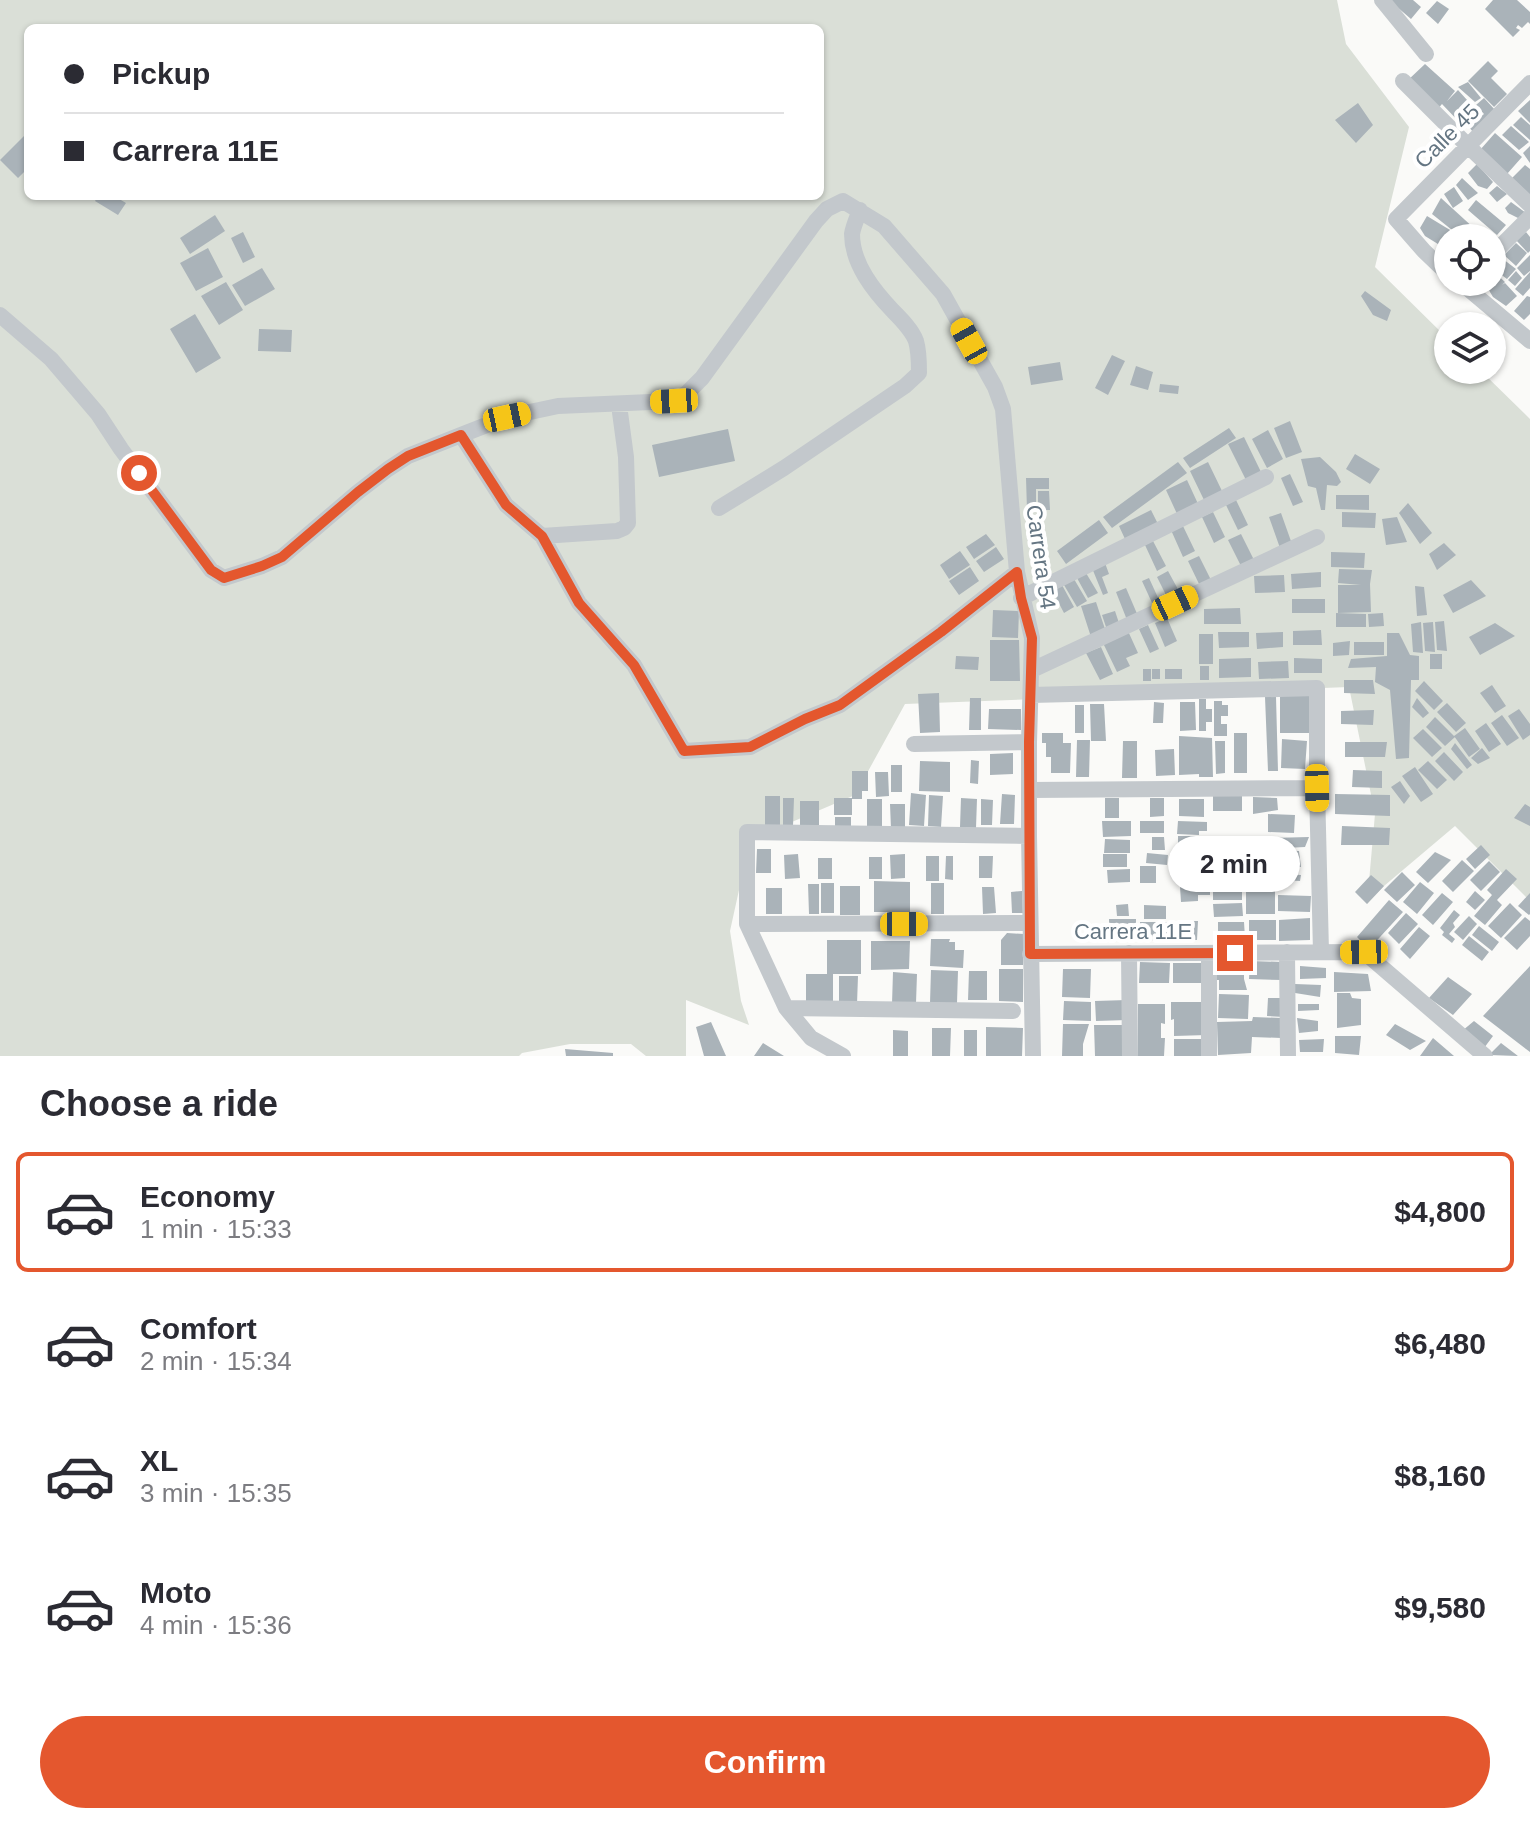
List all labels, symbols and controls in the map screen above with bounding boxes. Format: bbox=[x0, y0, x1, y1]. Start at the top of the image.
text: Pickup bbox=[112, 57, 210, 90]
street label: Calle 45 bbox=[1410, 99, 1484, 173]
text: Carrera 11E bbox=[112, 134, 279, 167]
map controls bbox=[1434, 224, 1506, 384]
button: locate bbox=[1434, 224, 1506, 296]
button: layers bbox=[1434, 312, 1506, 384]
car bbox=[947, 314, 991, 368]
car bbox=[649, 388, 699, 414]
car bbox=[481, 400, 533, 434]
route start bbox=[121, 455, 157, 491]
street label: Carrera 54 bbox=[1021, 503, 1061, 611]
car bbox=[1148, 582, 1202, 624]
car bbox=[1305, 764, 1329, 812]
callout: 2 min bbox=[1169, 837, 1301, 893]
text: 2 min bbox=[1200, 849, 1268, 879]
car bbox=[880, 912, 928, 936]
street label: Carrera 11E bbox=[1074, 919, 1192, 944]
route end bbox=[1217, 935, 1253, 971]
car bbox=[1340, 940, 1388, 964]
text: Choose a ride bbox=[40, 1083, 278, 1124]
icon: car bbox=[44, 1176, 116, 1248]
text: Economy bbox=[140, 1180, 275, 1213]
text: $4,800 bbox=[1394, 1195, 1486, 1228]
text: 1 min · 15:33 bbox=[140, 1214, 292, 1244]
icon: car bbox=[44, 1308, 116, 1380]
text: Comfort bbox=[140, 1312, 257, 1345]
text: $6,480 bbox=[1394, 1327, 1486, 1360]
text: 2 min · 15:34 bbox=[140, 1346, 292, 1376]
icon: car bbox=[44, 1440, 116, 1512]
text: XL bbox=[140, 1444, 178, 1477]
text: $8,160 bbox=[1394, 1459, 1486, 1492]
text: 3 min · 15:35 bbox=[140, 1478, 292, 1508]
icon: car bbox=[44, 1572, 116, 1644]
text: Moto bbox=[140, 1576, 212, 1609]
text: $9,580 bbox=[1394, 1591, 1486, 1624]
text: 4 min · 15:36 bbox=[140, 1610, 292, 1640]
button: Confirm bbox=[40, 1716, 1490, 1808]

